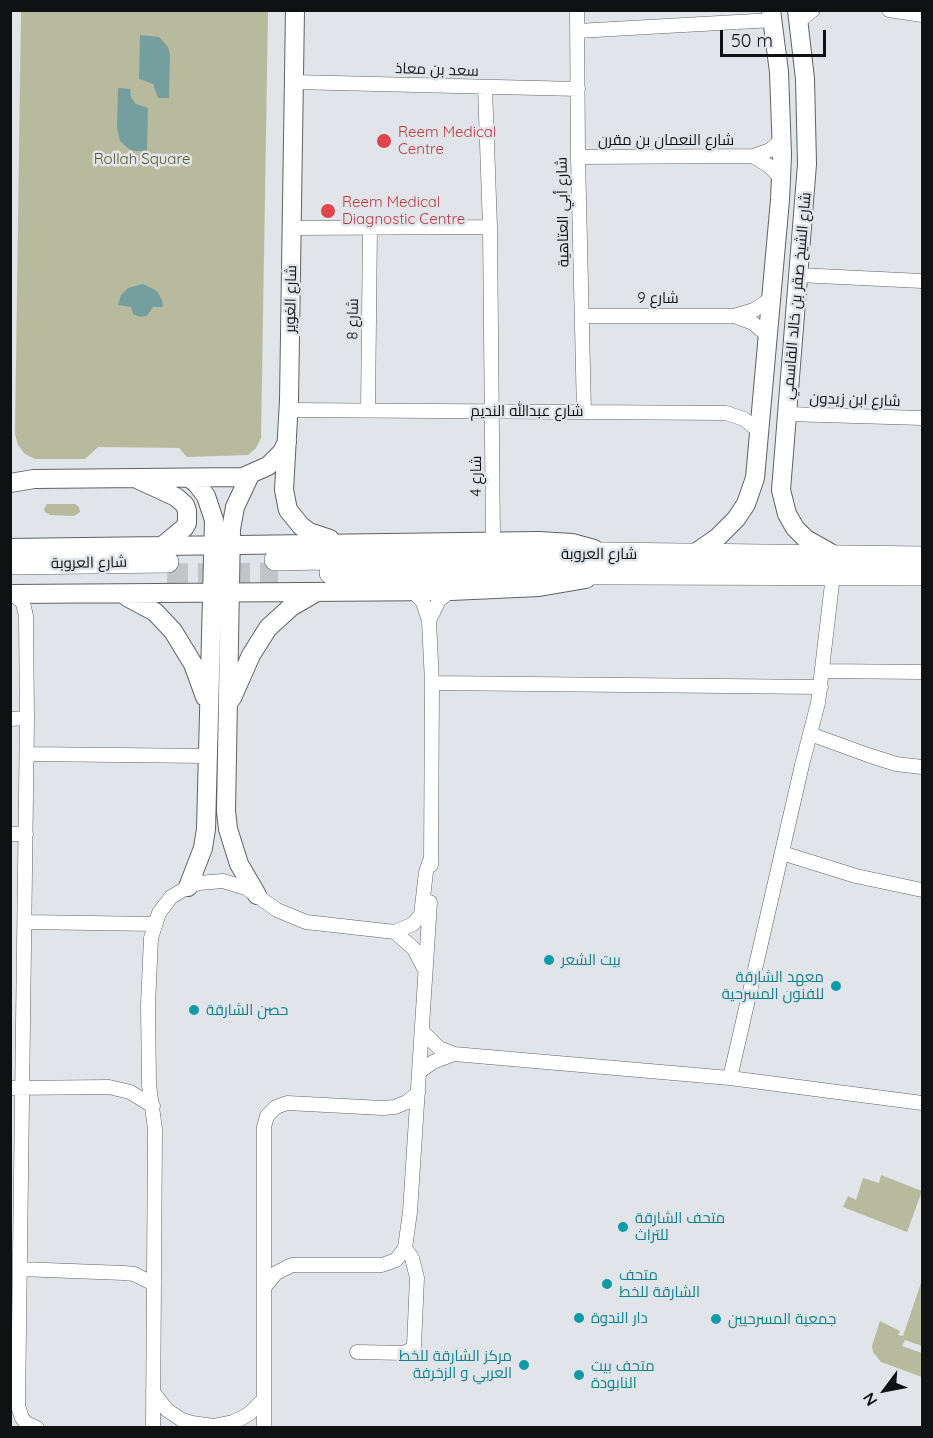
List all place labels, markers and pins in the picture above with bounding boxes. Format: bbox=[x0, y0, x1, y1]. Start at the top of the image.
place label: Reem Medical Centre bbox=[398, 123, 496, 158]
marker: Reem Medical Centre bbox=[375, 132, 393, 150]
place label: Reem Medical Diagnostic Centre bbox=[342, 193, 465, 228]
marker: Reem Medical Diagnostic Centre bbox=[319, 202, 337, 220]
place label: بيت الشعر bbox=[561, 951, 621, 969]
marker: بيت الشعر bbox=[542, 953, 556, 967]
place label: معهد الشارقة للفنون المسرحية bbox=[722, 968, 824, 1003]
marker: معهد الشارقة للفنون المسرحية bbox=[829, 979, 843, 993]
place label: حصن الشارقة bbox=[206, 1001, 288, 1019]
marker: حصن الشارقة bbox=[187, 1003, 201, 1017]
place label: متحف الشارقة للتراث bbox=[635, 1209, 725, 1244]
marker: متحف الشارقة للتراث bbox=[616, 1220, 630, 1234]
place label: متحف الشارقة للخط bbox=[619, 1266, 700, 1301]
marker: متحف الشارقة للخط bbox=[600, 1277, 614, 1291]
place label: دار الندوة bbox=[591, 1309, 648, 1327]
place label: جمعية المسرحيين bbox=[728, 1310, 836, 1328]
marker: دار الندوة bbox=[572, 1311, 586, 1325]
marker: جمعية المسرحيين bbox=[709, 1312, 723, 1326]
place label: مركز الشارقة للخط العربي و الزخرفة bbox=[399, 1347, 512, 1382]
place label: متحف بيت النابودة bbox=[591, 1357, 655, 1392]
marker: مركز الشارقة للخط العربي و الزخرفة bbox=[517, 1358, 531, 1372]
marker: متحف بيت النابودة bbox=[572, 1368, 586, 1382]

